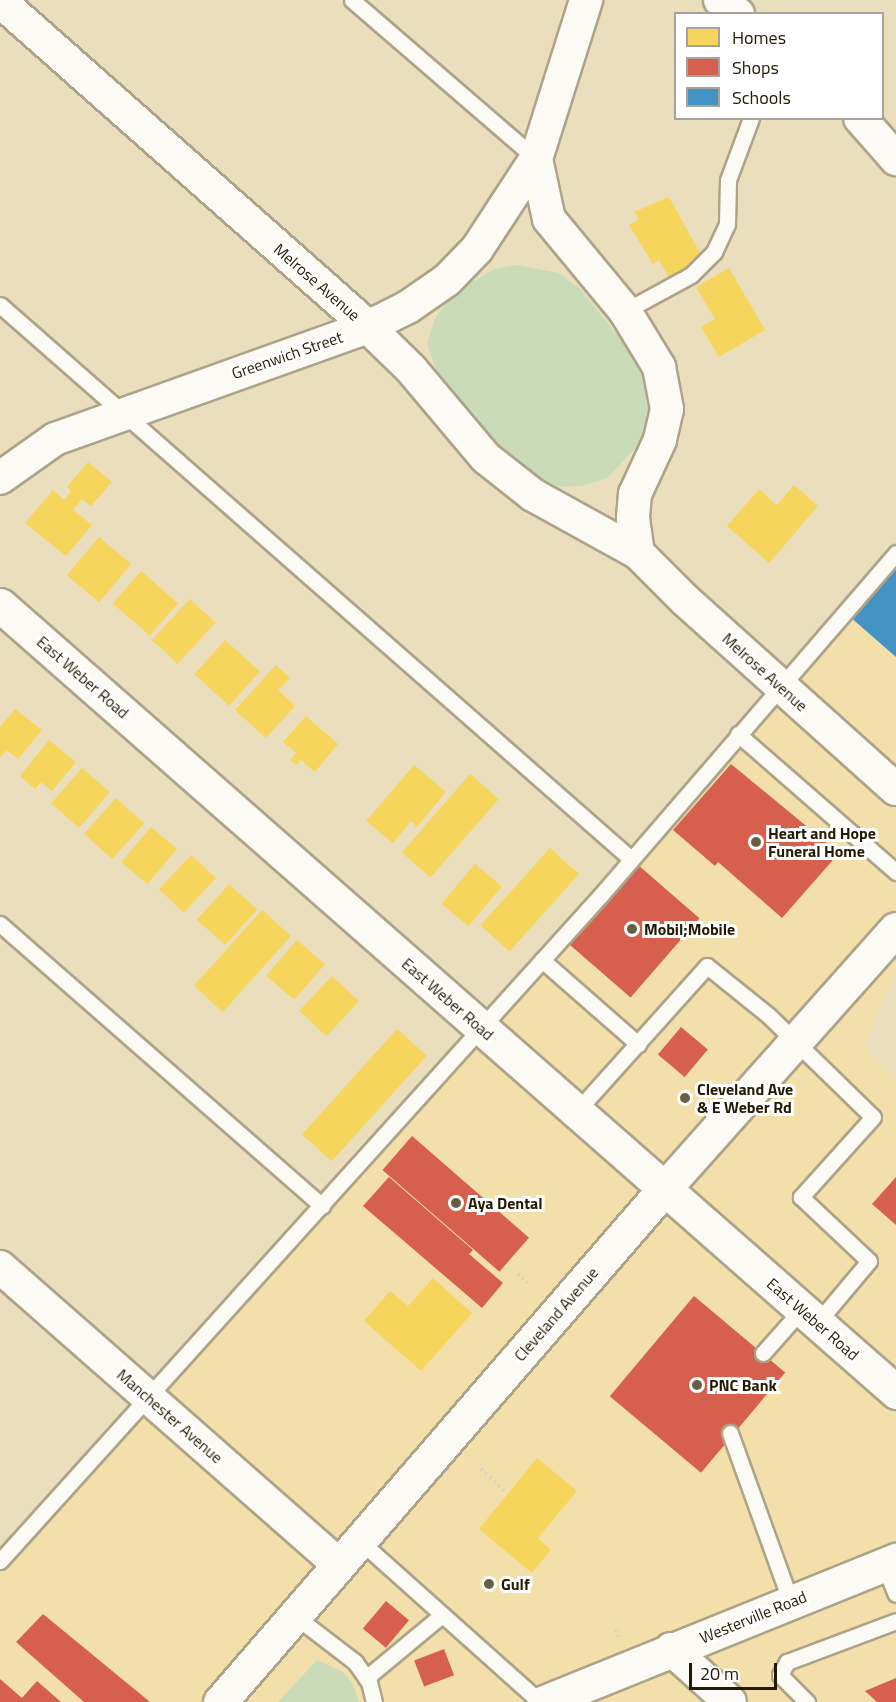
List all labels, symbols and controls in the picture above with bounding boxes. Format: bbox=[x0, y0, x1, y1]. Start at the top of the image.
legend bbox=[674, 12, 884, 120]
text: Homes bbox=[732, 24, 786, 51]
text: Shops bbox=[732, 54, 779, 81]
text: Schools bbox=[732, 84, 791, 111]
street label: Melrose Avenue bbox=[270, 239, 364, 325]
street label: Greenwich Street bbox=[229, 327, 345, 383]
street label: Melrose Avenue bbox=[718, 629, 812, 715]
street label: East Weber Road bbox=[33, 632, 133, 722]
place label: Heart and Hope Funeral Home bbox=[768, 823, 876, 861]
marker: Heart and Hope Funeral Home bbox=[749, 835, 763, 849]
place label: Mobil;Mobile bbox=[644, 919, 735, 939]
marker: Mobil;Mobile bbox=[625, 922, 639, 936]
street label: East Weber Road bbox=[398, 954, 498, 1044]
place label: Cleveland Ave & E Weber Rd bbox=[697, 1079, 793, 1117]
marker: Cleveland Ave & E Weber Rd bbox=[678, 1091, 692, 1105]
place label: Aya Dental bbox=[468, 1193, 542, 1213]
marker: Aya Dental bbox=[449, 1196, 463, 1210]
street label: Cleveland Avenue bbox=[510, 1263, 602, 1365]
street label: East Weber Road bbox=[763, 1274, 863, 1364]
street label: Manchester Avenue bbox=[113, 1365, 227, 1467]
place label: PNC Bank bbox=[709, 1375, 777, 1395]
marker: PNC Bank bbox=[690, 1378, 704, 1392]
place label: Gulf bbox=[501, 1574, 530, 1594]
marker: Gulf bbox=[482, 1577, 496, 1591]
street label: Westerville Road bbox=[697, 1587, 809, 1647]
scale bar bbox=[692, 1651, 780, 1689]
text: 20 m bbox=[700, 1660, 739, 1687]

